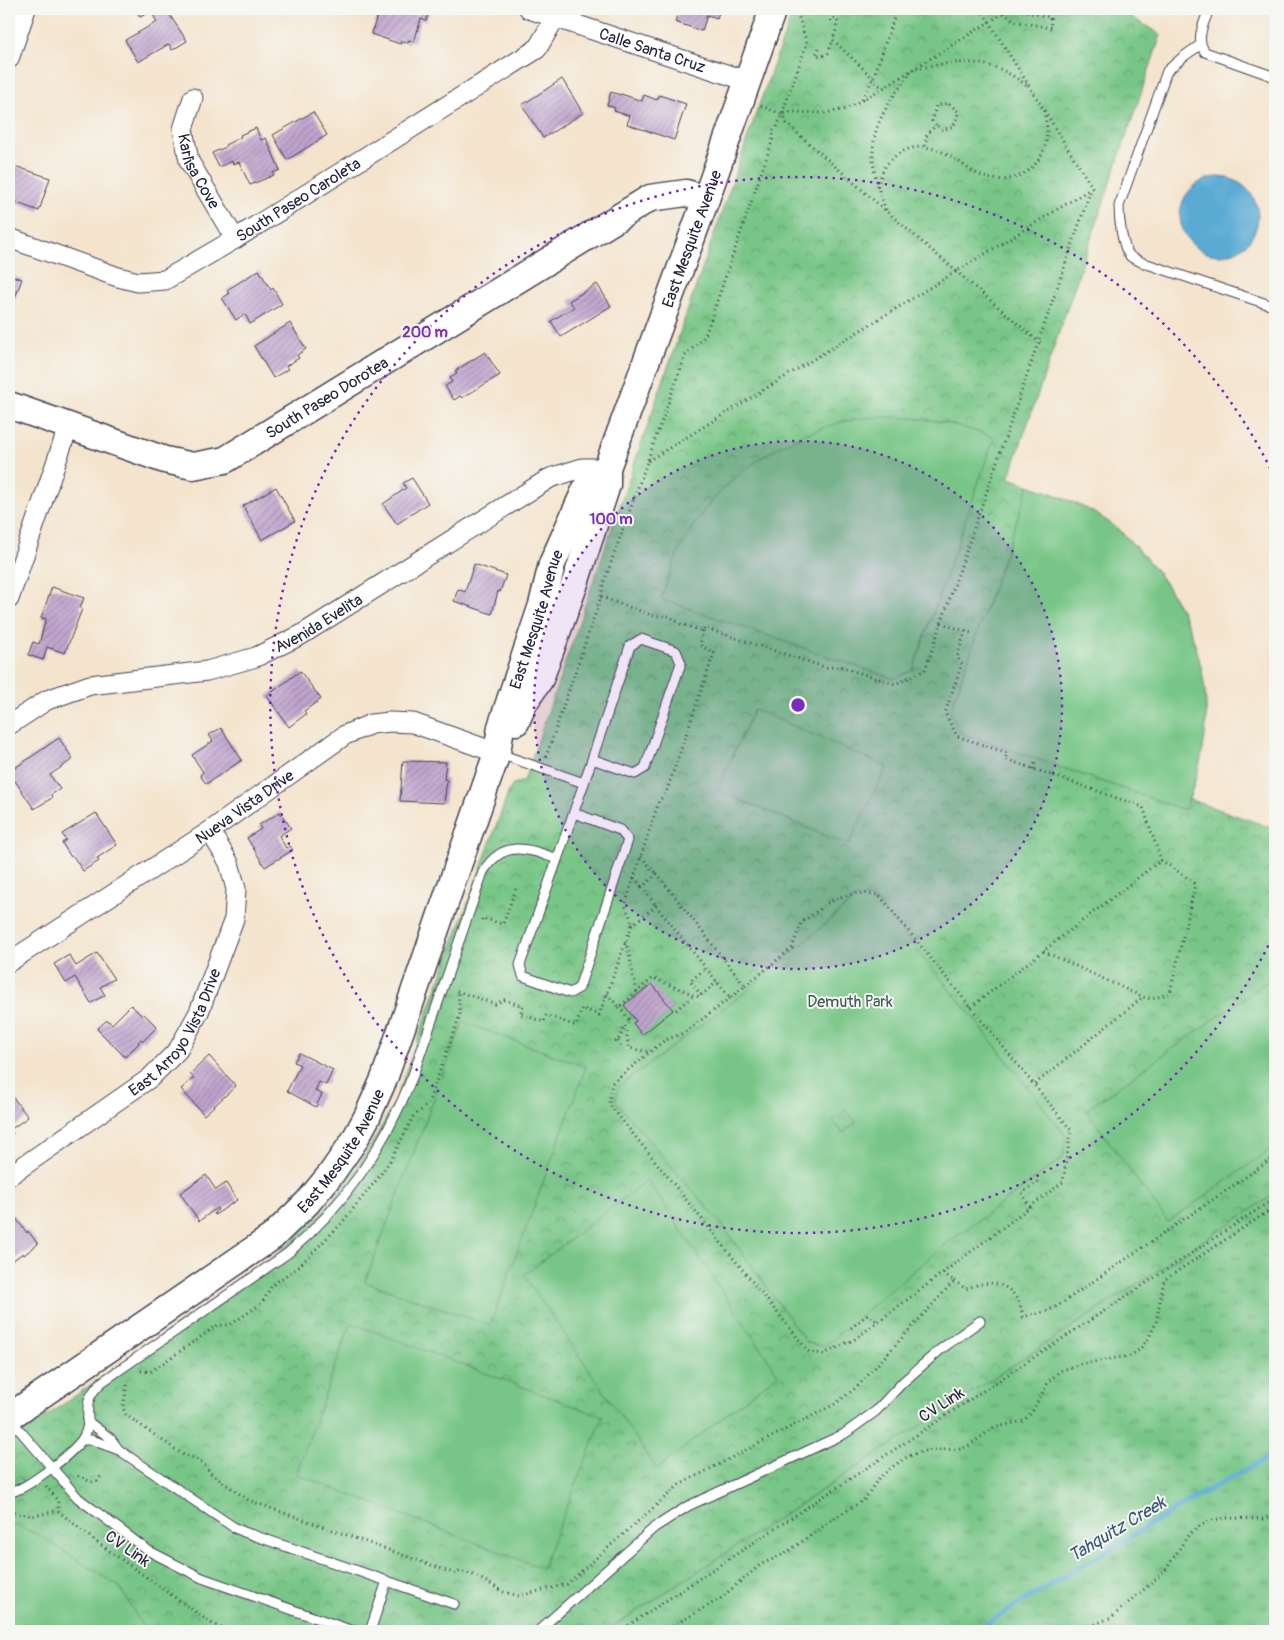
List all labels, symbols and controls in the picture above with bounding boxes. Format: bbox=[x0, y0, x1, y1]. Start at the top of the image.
street label: Calle Santa Cruz bbox=[596, 24, 708, 78]
street label: Karlisa Cove bbox=[173, 132, 224, 213]
street label: South Paseo Caroleta bbox=[233, 154, 364, 247]
street label: East Mesquite Avenue bbox=[658, 168, 726, 311]
text: 200 m bbox=[402, 323, 448, 342]
street label: South Paseo Dorotea bbox=[262, 353, 392, 444]
text: 100 m bbox=[590, 510, 632, 529]
street label: East Mesquite Avenue bbox=[506, 547, 568, 692]
street label: Avenida Evelita bbox=[272, 590, 367, 657]
centre of rings bbox=[789, 696, 807, 714]
street label: Nueva Vista Drive bbox=[192, 766, 298, 849]
street label: East Arroyo Vista Drive bbox=[125, 966, 225, 1101]
park label: Demuth Park bbox=[807, 992, 893, 1012]
street label: East Mesquite Avenue bbox=[294, 1086, 389, 1218]
street label: CV Link bbox=[915, 1383, 968, 1427]
water label: Tahquitz Creek bbox=[1064, 1491, 1171, 1567]
street label: CV Link bbox=[101, 1526, 154, 1572]

